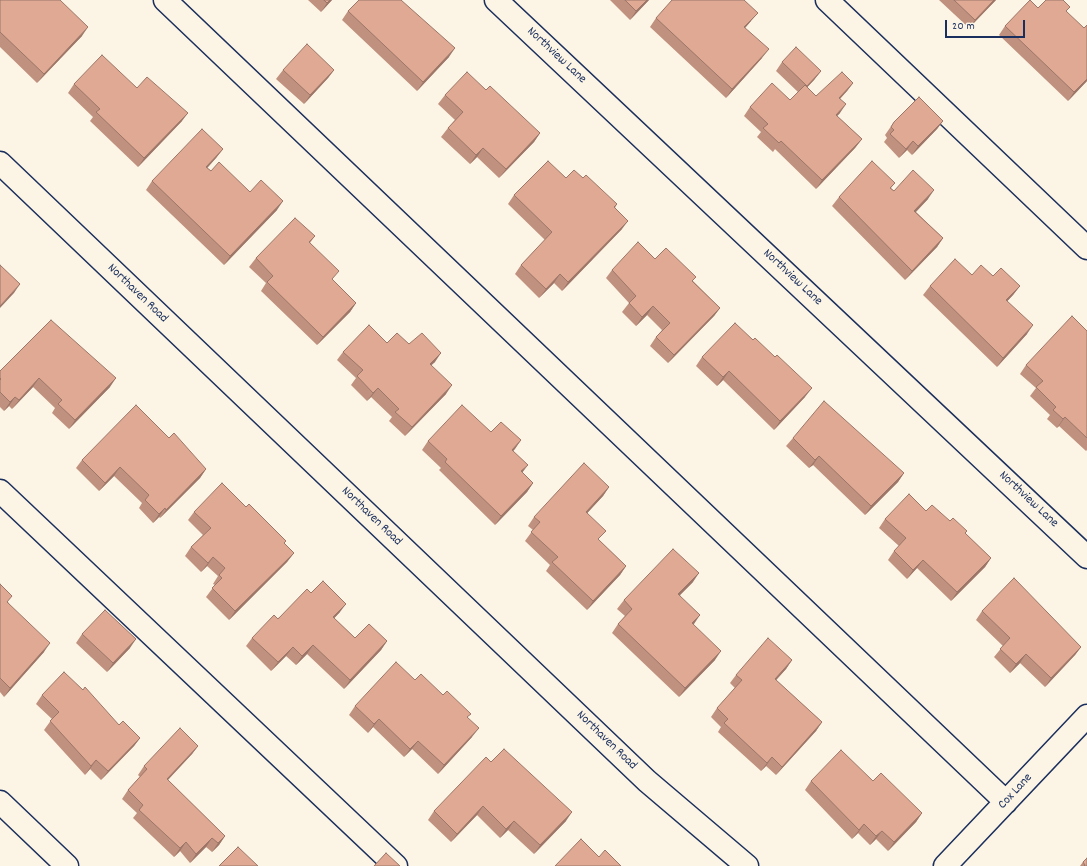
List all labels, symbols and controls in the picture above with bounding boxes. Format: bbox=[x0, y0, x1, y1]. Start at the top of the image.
scale bar bbox=[947, 12, 1027, 38]
text: 20 m bbox=[952, 18, 975, 35]
street label: Northview Lane bbox=[523, 24, 589, 88]
street label: Northview Lane bbox=[759, 246, 825, 310]
street label: Northaven Road bbox=[103, 261, 171, 327]
street label: Northview Lane bbox=[995, 468, 1061, 532]
street label: Northaven Road bbox=[337, 484, 405, 550]
street label: Northaven Road bbox=[572, 708, 640, 774]
street label: Cox Lane bbox=[996, 771, 1036, 813]

